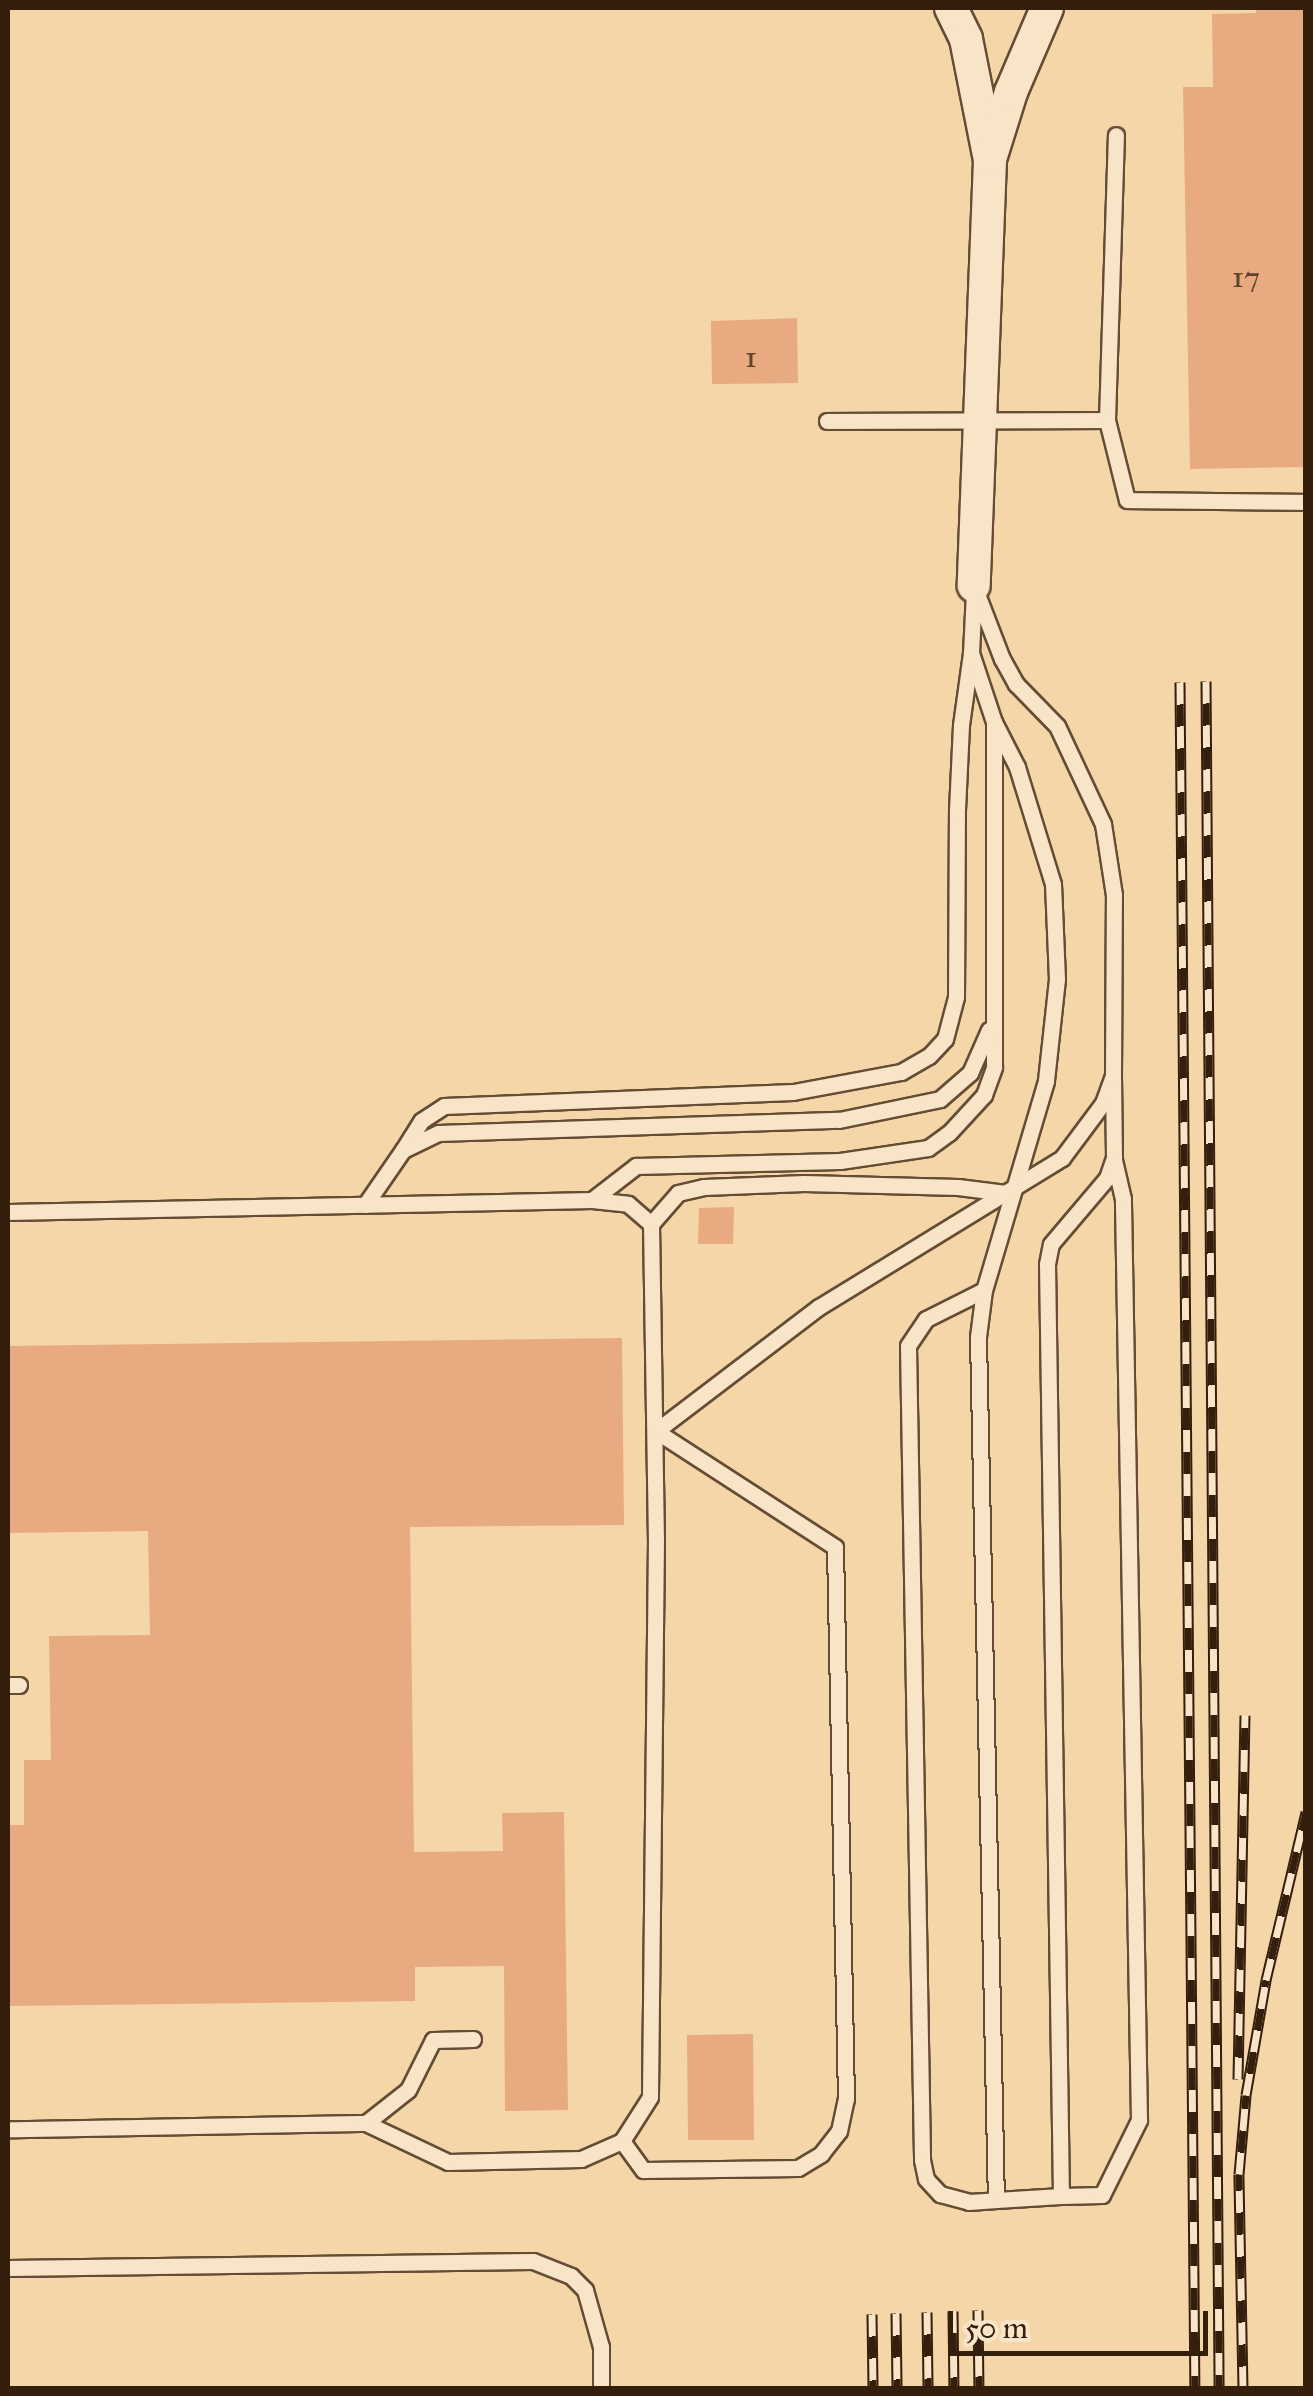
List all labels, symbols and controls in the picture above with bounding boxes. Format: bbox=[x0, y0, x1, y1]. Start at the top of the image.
house number: 17 bbox=[1232, 259, 1260, 295]
house number: 1 bbox=[745, 339, 757, 375]
scale bar bbox=[953, 2291, 1213, 2353]
text: 50 m bbox=[965, 2310, 1028, 2346]

